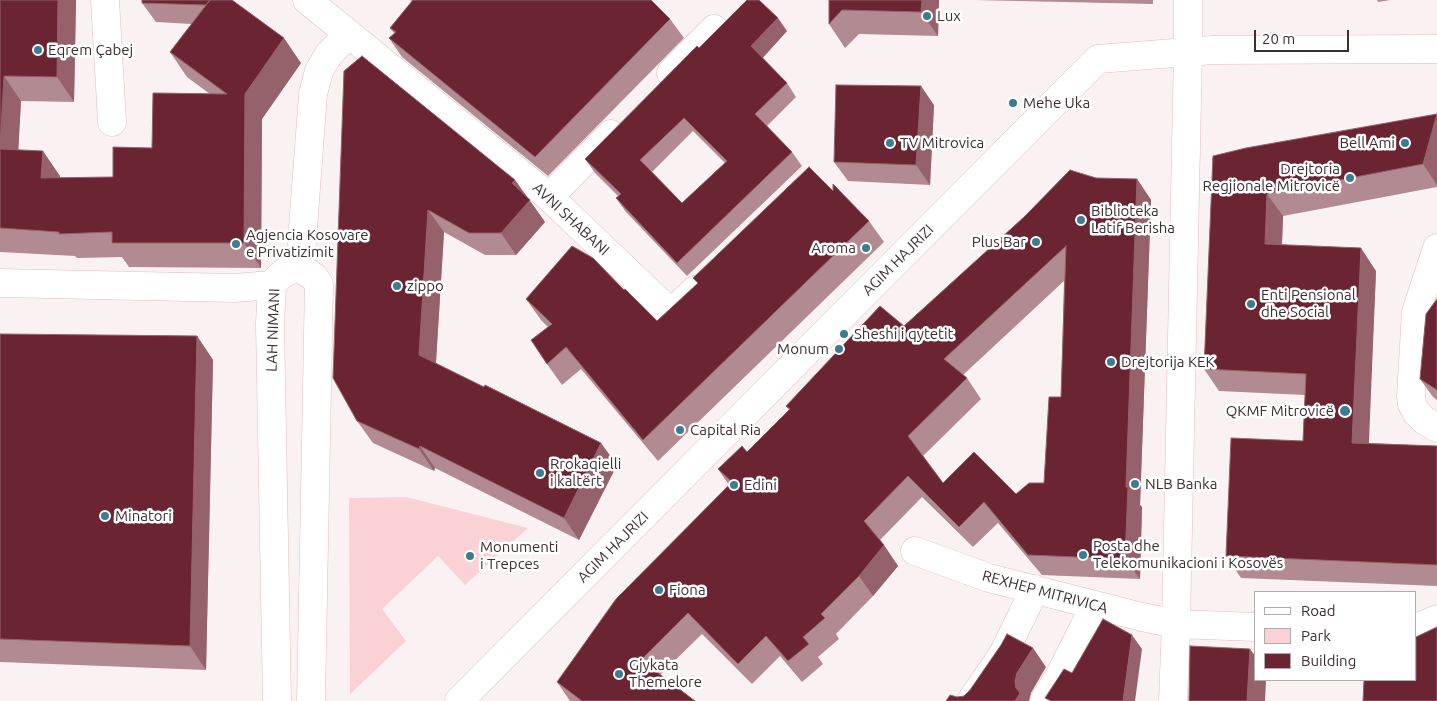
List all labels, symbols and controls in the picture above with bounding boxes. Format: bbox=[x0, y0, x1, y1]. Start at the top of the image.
place label: Lux bbox=[937, 7, 961, 25]
marker: Lux bbox=[921, 10, 933, 22]
scale bar bbox=[1257, 20, 1352, 52]
text: 20 m bbox=[1262, 30, 1295, 47]
place label: Eqrem Çabej bbox=[48, 41, 133, 59]
marker: Eqrem Çabej bbox=[32, 44, 44, 56]
place label: Mehe Uka bbox=[1023, 94, 1090, 112]
marker: Mehe Uka bbox=[1007, 97, 1019, 109]
place label: TV Mitrovica bbox=[900, 134, 984, 152]
place label: Bell Ami bbox=[1340, 134, 1395, 152]
marker: TV Mitrovica bbox=[884, 137, 896, 149]
marker: Bell Ami bbox=[1399, 137, 1411, 149]
place label: Drejtoria Regjionale Mitrovicë bbox=[1203, 160, 1340, 195]
marker: Drejtoria Regjionale Mitrovicë bbox=[1344, 172, 1356, 184]
street label: AVNI SHABANI bbox=[529, 179, 613, 259]
place label: Biblioteka Latif Berisha bbox=[1091, 202, 1175, 237]
marker: Biblioteka Latif Berisha bbox=[1075, 214, 1087, 226]
street label: AGIM HAJRIZI bbox=[859, 221, 937, 299]
place label: Agjencia Kosovare e Privatizimit bbox=[246, 226, 369, 261]
place label: Plus Bar bbox=[972, 233, 1026, 251]
marker: Plus Bar bbox=[1030, 236, 1042, 248]
marker: Agjencia Kosovare e Privatizimit bbox=[230, 238, 242, 250]
place label: Aroma bbox=[811, 239, 856, 257]
marker: Aroma bbox=[860, 242, 872, 254]
place label: zippo bbox=[407, 277, 444, 295]
marker: zippo bbox=[391, 280, 403, 292]
place label: Enti Pensional dhe Social bbox=[1261, 286, 1356, 321]
street label: LAH NIMANI bbox=[263, 288, 283, 372]
marker: Enti Pensional dhe Social bbox=[1245, 298, 1257, 310]
place label: Sheshi i qytetit bbox=[854, 325, 953, 343]
marker: Sheshi i qytetit bbox=[838, 328, 850, 340]
place label: Monum bbox=[777, 340, 829, 358]
marker: Monum bbox=[833, 343, 845, 355]
place label: Drejtorija KEK bbox=[1121, 353, 1215, 371]
marker: Drejtorija KEK bbox=[1105, 356, 1117, 368]
place label: QKMF Mitrovicë bbox=[1226, 402, 1334, 420]
marker: QKMF Mitrovicë bbox=[1338, 404, 1352, 418]
place label: Capital Ria bbox=[690, 421, 761, 439]
marker: Capital Ria bbox=[674, 424, 686, 436]
place label: Rrokaqielli i kaltërt bbox=[550, 455, 621, 490]
marker: Rrokaqielli i kaltërt bbox=[534, 467, 546, 479]
place label: NLB Banka bbox=[1145, 475, 1217, 493]
place label: Edini bbox=[744, 476, 777, 494]
marker: NLB Banka bbox=[1129, 478, 1141, 490]
marker: Edini bbox=[728, 479, 740, 491]
place label: Minatori bbox=[115, 507, 172, 525]
street label: AGIM HAJRIZI bbox=[574, 508, 652, 586]
marker: Minatori bbox=[99, 510, 111, 522]
place label: Posta dhe Telekomunikacioni i Kosovës bbox=[1093, 537, 1283, 572]
place label: Monumenti i Trepces bbox=[480, 538, 558, 573]
marker: Posta dhe Telekomunikacioni i Kosovës bbox=[1077, 549, 1089, 561]
marker: Monumenti i Trepces bbox=[464, 550, 476, 562]
street label: REXHEP MITRIVICA bbox=[980, 567, 1110, 617]
place label: Fiona bbox=[669, 581, 706, 599]
marker: Fiona bbox=[653, 584, 665, 596]
legend bbox=[1254, 591, 1417, 681]
text: Road bbox=[1301, 602, 1336, 619]
text: Park bbox=[1301, 627, 1331, 644]
text: Building bbox=[1301, 652, 1356, 669]
place label: Gjykata Themelore bbox=[629, 656, 702, 691]
marker: Gjykata Themelore bbox=[613, 668, 625, 680]

